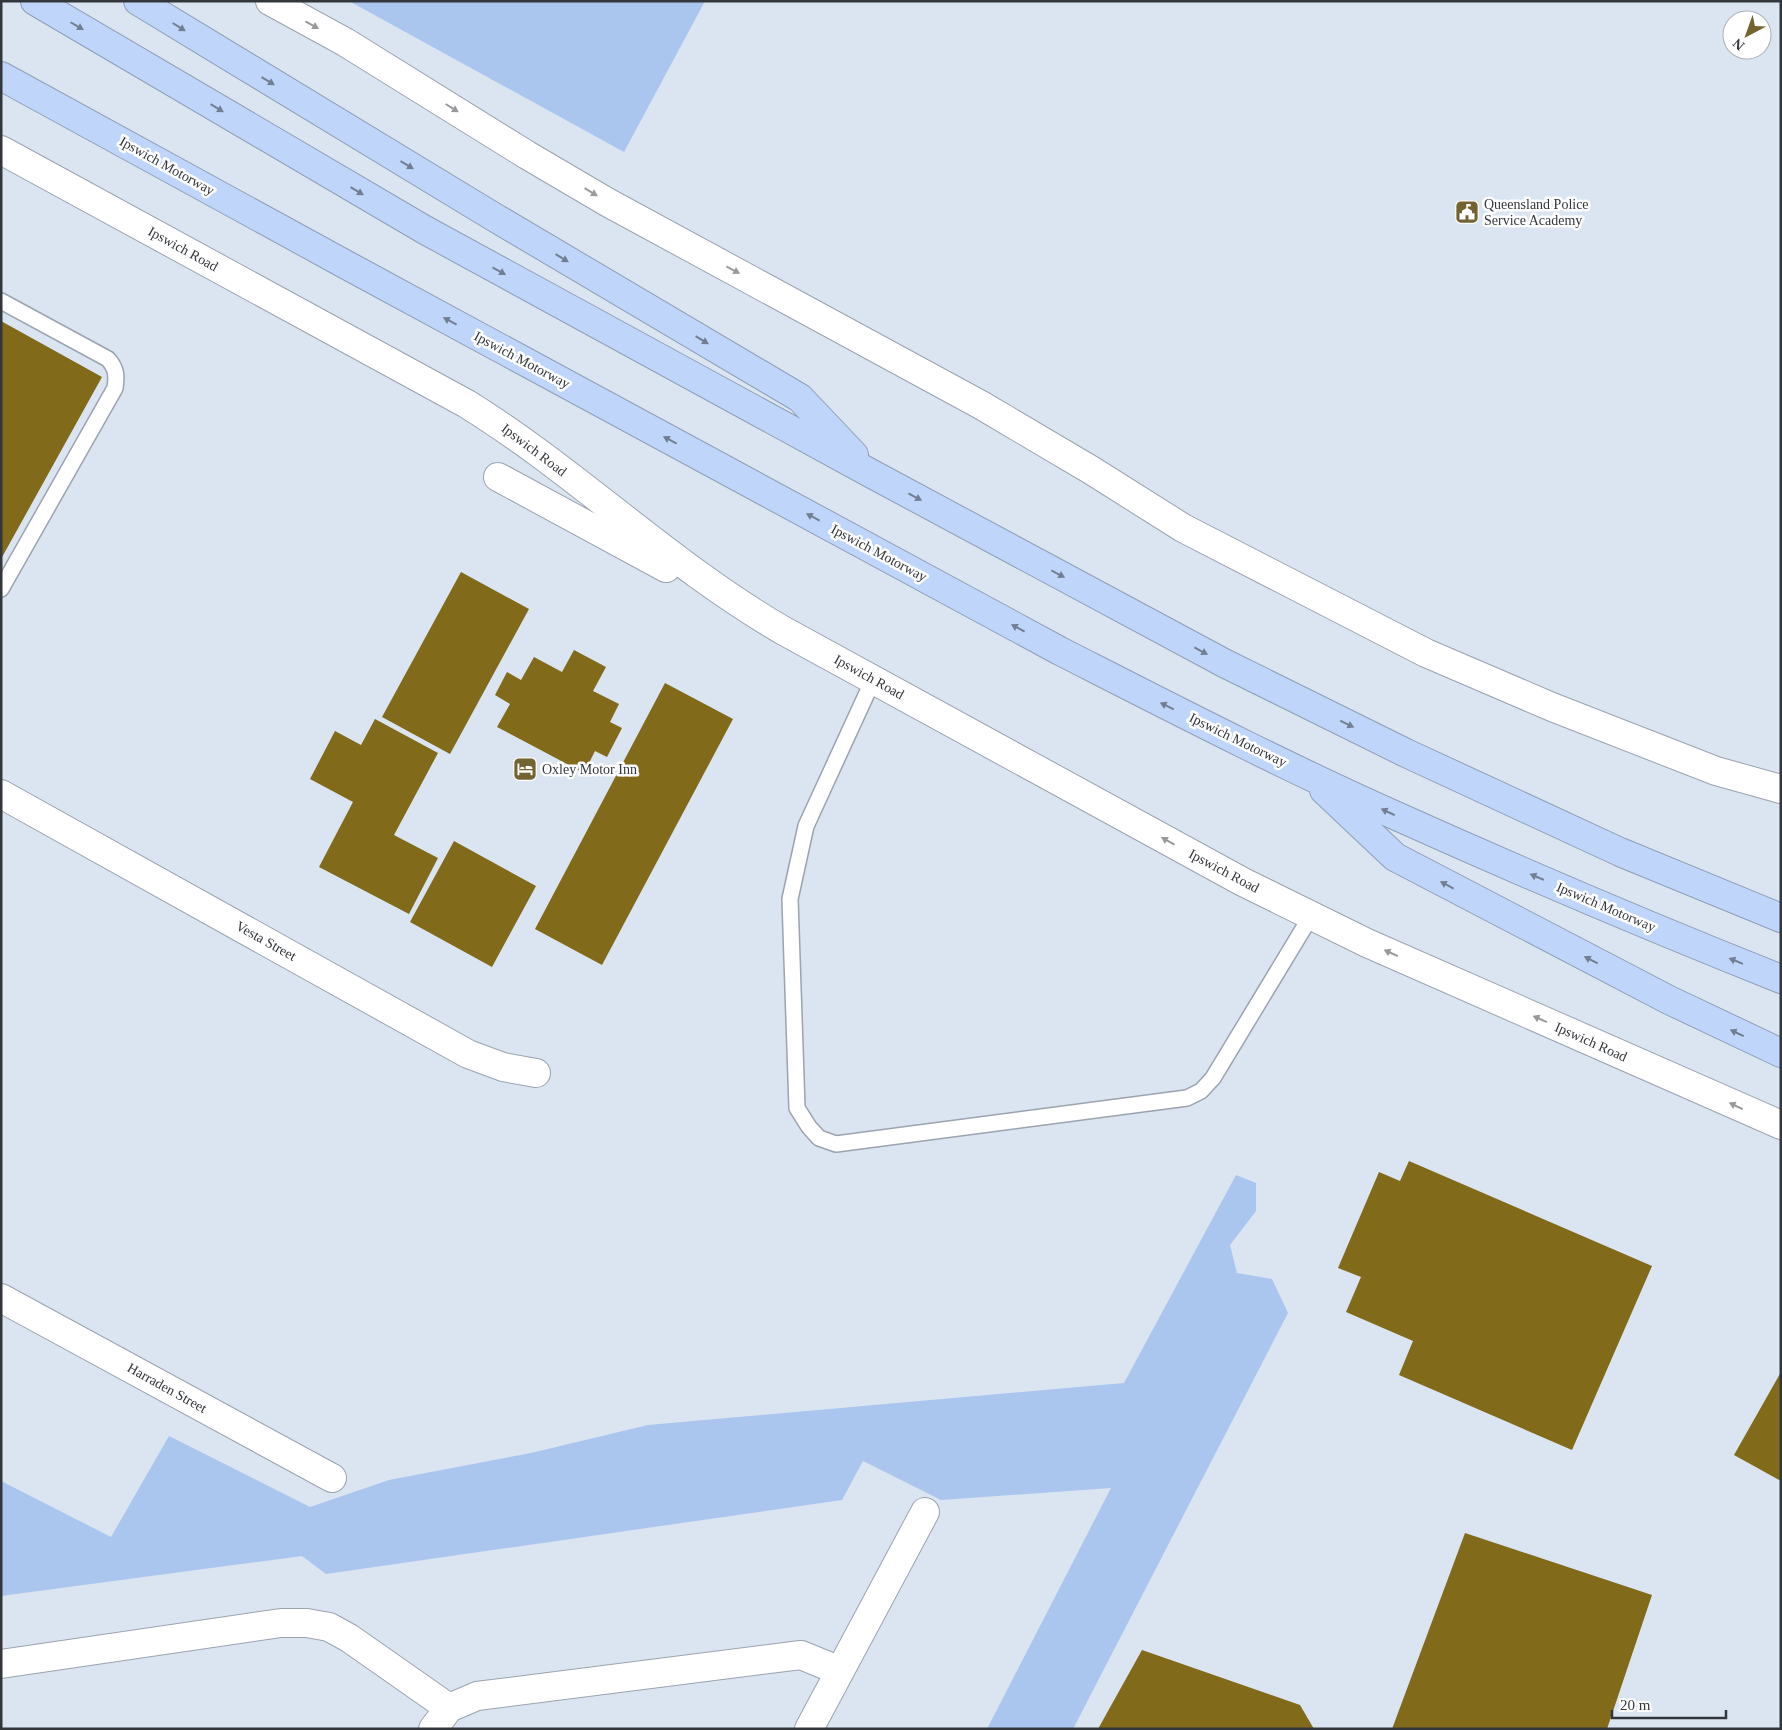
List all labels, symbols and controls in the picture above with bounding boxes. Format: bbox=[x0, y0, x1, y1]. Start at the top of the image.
north arrow bbox=[1722, 10, 1772, 60]
one-way arrow bbox=[306, 20, 319, 29]
one-way arrow bbox=[71, 21, 84, 30]
one-way arrow bbox=[173, 22, 186, 31]
text: N bbox=[1730, 35, 1748, 53]
one-way arrow bbox=[262, 77, 275, 86]
one-way arrow bbox=[445, 103, 459, 112]
one-way arrow bbox=[211, 104, 224, 113]
street label: Ipswich Motorway bbox=[117, 134, 217, 198]
one-way arrow bbox=[401, 161, 414, 170]
one-way arrow bbox=[351, 186, 364, 195]
one-way arrow bbox=[584, 188, 597, 197]
place label: Queensland Police Service Academy bbox=[1484, 197, 1589, 228]
public building icon: Queensland Police Service Academy bbox=[1454, 199, 1480, 225]
street label: Ipswich Road bbox=[146, 224, 220, 274]
one-way arrow bbox=[555, 253, 568, 262]
one-way arrow bbox=[726, 266, 740, 275]
one-way arrow bbox=[491, 267, 506, 275]
one-way arrow bbox=[443, 317, 457, 325]
street label: Ipswich Motorway bbox=[472, 328, 572, 392]
one-way arrow bbox=[695, 336, 708, 345]
street label: Ipswich Road bbox=[499, 421, 569, 479]
one-way arrow bbox=[663, 436, 677, 444]
one-way arrow bbox=[908, 493, 922, 501]
one-way arrow bbox=[806, 513, 820, 521]
street label: Ipswich Motorway bbox=[829, 521, 929, 585]
one-way arrow bbox=[1051, 570, 1066, 578]
one-way arrow bbox=[1010, 624, 1025, 632]
one-way arrow bbox=[1194, 647, 1209, 655]
street label: Ipswich Road bbox=[832, 652, 906, 702]
one-way arrow bbox=[1160, 701, 1175, 710]
street label: Ipswich Motorway bbox=[1187, 710, 1289, 770]
one-way arrow bbox=[1339, 719, 1354, 728]
hotel icon: Oxley Motor Inn bbox=[512, 756, 538, 782]
place label: Oxley Motor Inn bbox=[542, 762, 637, 777]
one-way arrow bbox=[1381, 808, 1396, 817]
one-way arrow bbox=[1160, 837, 1175, 845]
street label: Ipswich Road bbox=[1186, 846, 1262, 896]
one-way arrow bbox=[1530, 873, 1544, 881]
street label: Ipswich Motorway bbox=[1554, 879, 1658, 935]
one-way arrow bbox=[1440, 881, 1455, 889]
street label: Vesta Street bbox=[233, 918, 299, 964]
one-way arrow bbox=[1384, 949, 1398, 957]
one-way arrow bbox=[1584, 956, 1598, 964]
one-way arrow bbox=[1728, 957, 1743, 964]
one-way arrow bbox=[1533, 1014, 1547, 1022]
street label: Ipswich Road bbox=[1553, 1019, 1629, 1065]
one-way arrow bbox=[1730, 1028, 1744, 1036]
one-way arrow bbox=[1729, 1102, 1743, 1110]
street label: Harraden Street bbox=[125, 1360, 209, 1416]
scale bar bbox=[1612, 1688, 1726, 1720]
text: 20 m bbox=[1620, 1697, 1651, 1713]

